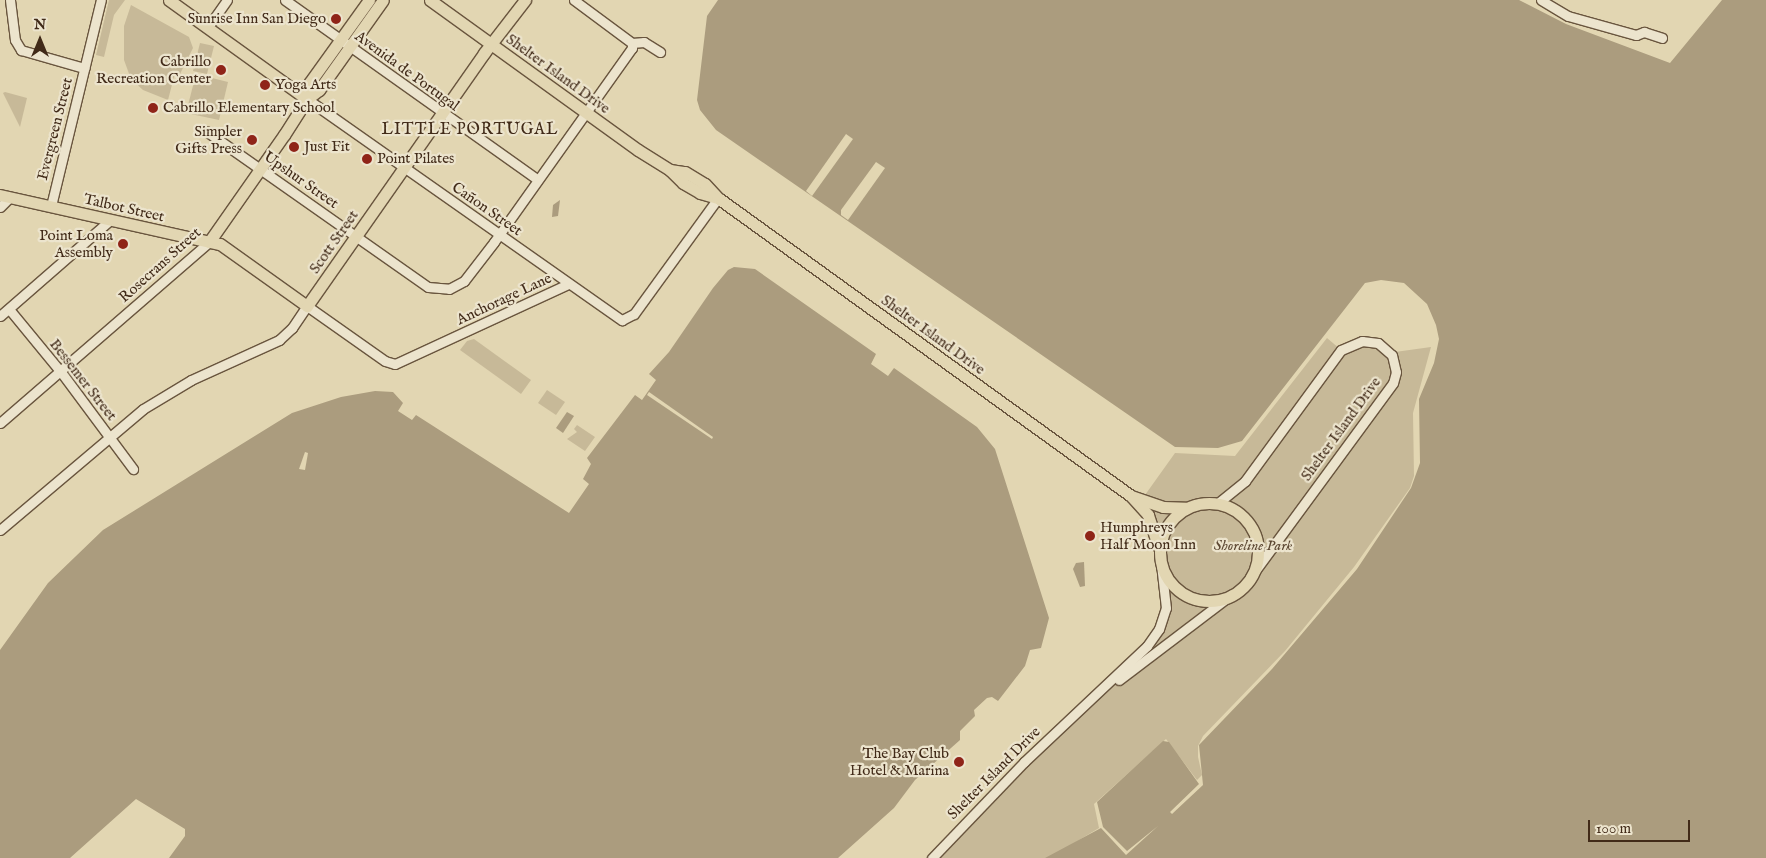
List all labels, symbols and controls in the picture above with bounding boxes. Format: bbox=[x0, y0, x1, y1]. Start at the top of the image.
place label: Sunrise Inn San Diego bbox=[187, 10, 326, 28]
marker: Sunrise Inn San Diego bbox=[330, 13, 342, 25]
north arrow bbox=[15, 15, 65, 65]
text: N bbox=[34, 16, 46, 34]
street label: Avenida de Portugal bbox=[351, 27, 463, 115]
street label: Shelter Island Drive bbox=[503, 30, 613, 118]
place label: Cabrillo Recreation Center bbox=[96, 52, 211, 87]
marker: Cabrillo Recreation Center bbox=[215, 64, 227, 76]
street label: Evergreen Street bbox=[34, 76, 76, 182]
place label: Yoga Arts bbox=[275, 76, 336, 94]
marker: Yoga Arts bbox=[259, 79, 271, 91]
place label: Cabrillo Elementary School bbox=[163, 99, 335, 117]
marker: Cabrillo Elementary School bbox=[147, 102, 159, 114]
district label: LITTLE PORTUGAL bbox=[380, 120, 560, 140]
place label: Simpler Gifts Press bbox=[175, 122, 242, 157]
marker: Simpler Gifts Press bbox=[246, 134, 258, 146]
place label: Just Fit bbox=[304, 138, 350, 156]
marker: Just Fit bbox=[288, 141, 300, 153]
street label: Upshur Street bbox=[260, 148, 342, 212]
place label: Point Pilates bbox=[377, 150, 454, 168]
marker: Point Pilates bbox=[361, 153, 373, 165]
street label: Cañon Street bbox=[448, 178, 526, 240]
street label: Talbot Street bbox=[82, 190, 166, 226]
street label: Scott Street bbox=[306, 207, 362, 277]
street label: Rosecrans Street bbox=[115, 224, 205, 306]
place label: Point Loma Assembly bbox=[39, 226, 113, 261]
marker: Point Loma Assembly bbox=[117, 238, 129, 250]
street label: Anchorage Lane bbox=[454, 269, 554, 329]
street label: Shelter Island Drive bbox=[878, 291, 988, 379]
street label: Bessemer Street bbox=[46, 336, 120, 424]
street label: Shelter Island Drive bbox=[1297, 374, 1385, 484]
place label: Humphreys Half Moon Inn bbox=[1100, 518, 1196, 553]
marker: Humphreys Half Moon Inn bbox=[1084, 530, 1096, 542]
park label: Shoreline Park bbox=[1214, 537, 1292, 555]
street label: Shelter Island Drive bbox=[944, 723, 1044, 823]
place label: The Bay Club Hotel & Marina bbox=[850, 744, 949, 779]
marker: The Bay Club Hotel & Marina bbox=[953, 756, 965, 768]
scale bar bbox=[1591, 810, 1694, 842]
text: 100 m bbox=[1596, 819, 1631, 838]

